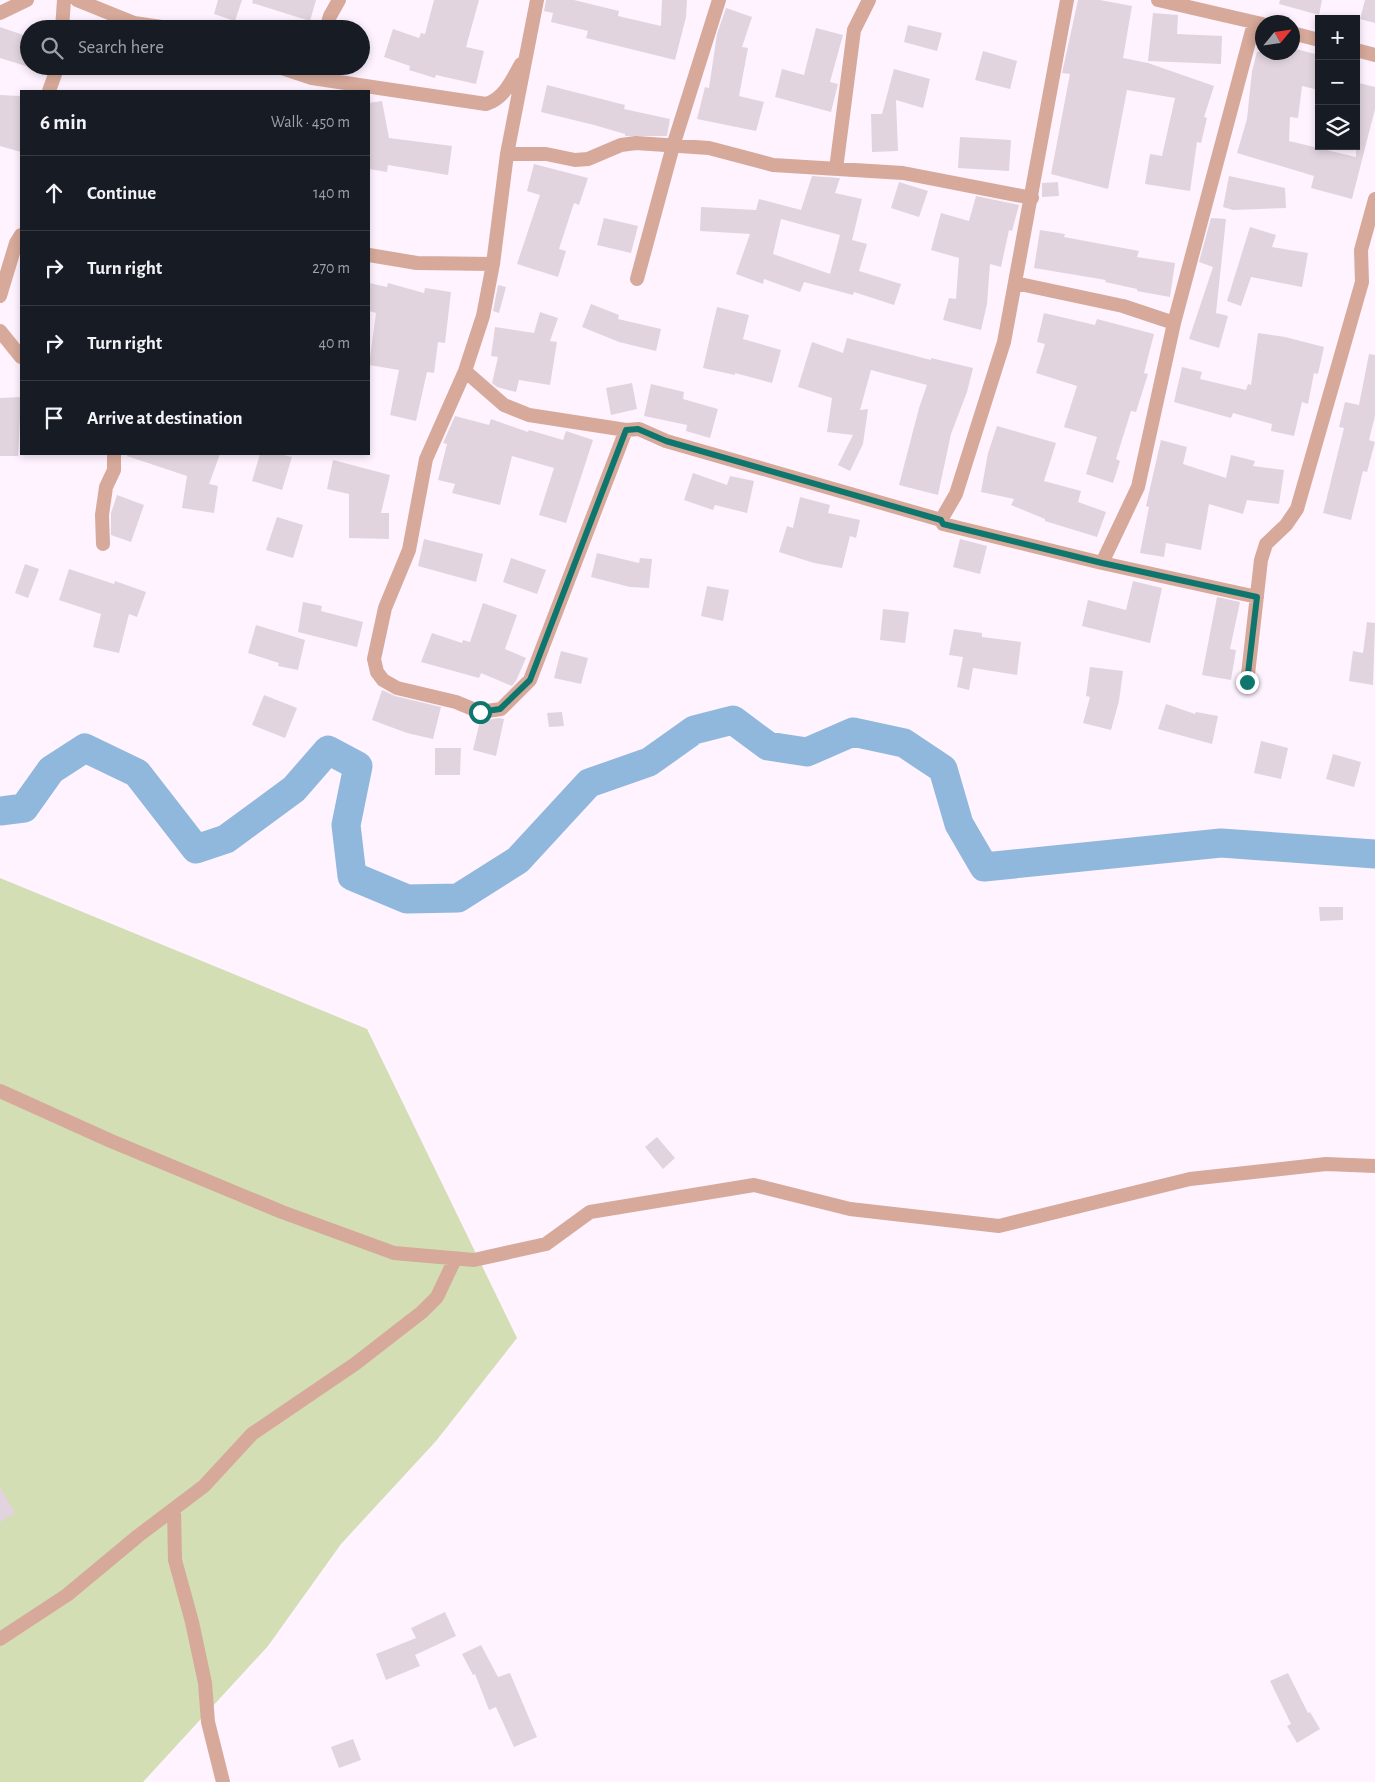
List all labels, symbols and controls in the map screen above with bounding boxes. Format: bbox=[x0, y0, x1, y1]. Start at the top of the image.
north arrow bbox=[1255, 15, 1300, 60]
map controls bbox=[1315, 15, 1360, 150]
button: + bbox=[1315, 15, 1360, 60]
search box bbox=[20, 20, 370, 75]
icon: search bbox=[38, 34, 66, 62]
text: Search here bbox=[78, 38, 164, 57]
button: − bbox=[1315, 60, 1360, 105]
button: layers bbox=[1315, 105, 1360, 150]
text: 6 min bbox=[40, 112, 87, 133]
text: Walk · 450 m bbox=[271, 114, 350, 130]
icon: ahead bbox=[40, 179, 68, 207]
text: Continue bbox=[87, 184, 156, 203]
text: 140 m bbox=[313, 185, 350, 201]
icon: right bbox=[40, 254, 68, 282]
text: Turn right bbox=[87, 259, 162, 278]
text: 270 m bbox=[312, 260, 350, 276]
icon: right bbox=[40, 329, 68, 357]
text: Turn right bbox=[87, 334, 162, 353]
text: 40 m bbox=[318, 335, 350, 351]
icon: arrive bbox=[40, 404, 68, 432]
text: Arrive at destination bbox=[87, 409, 243, 428]
route end bbox=[1236, 671, 1259, 694]
route start bbox=[469, 701, 492, 724]

